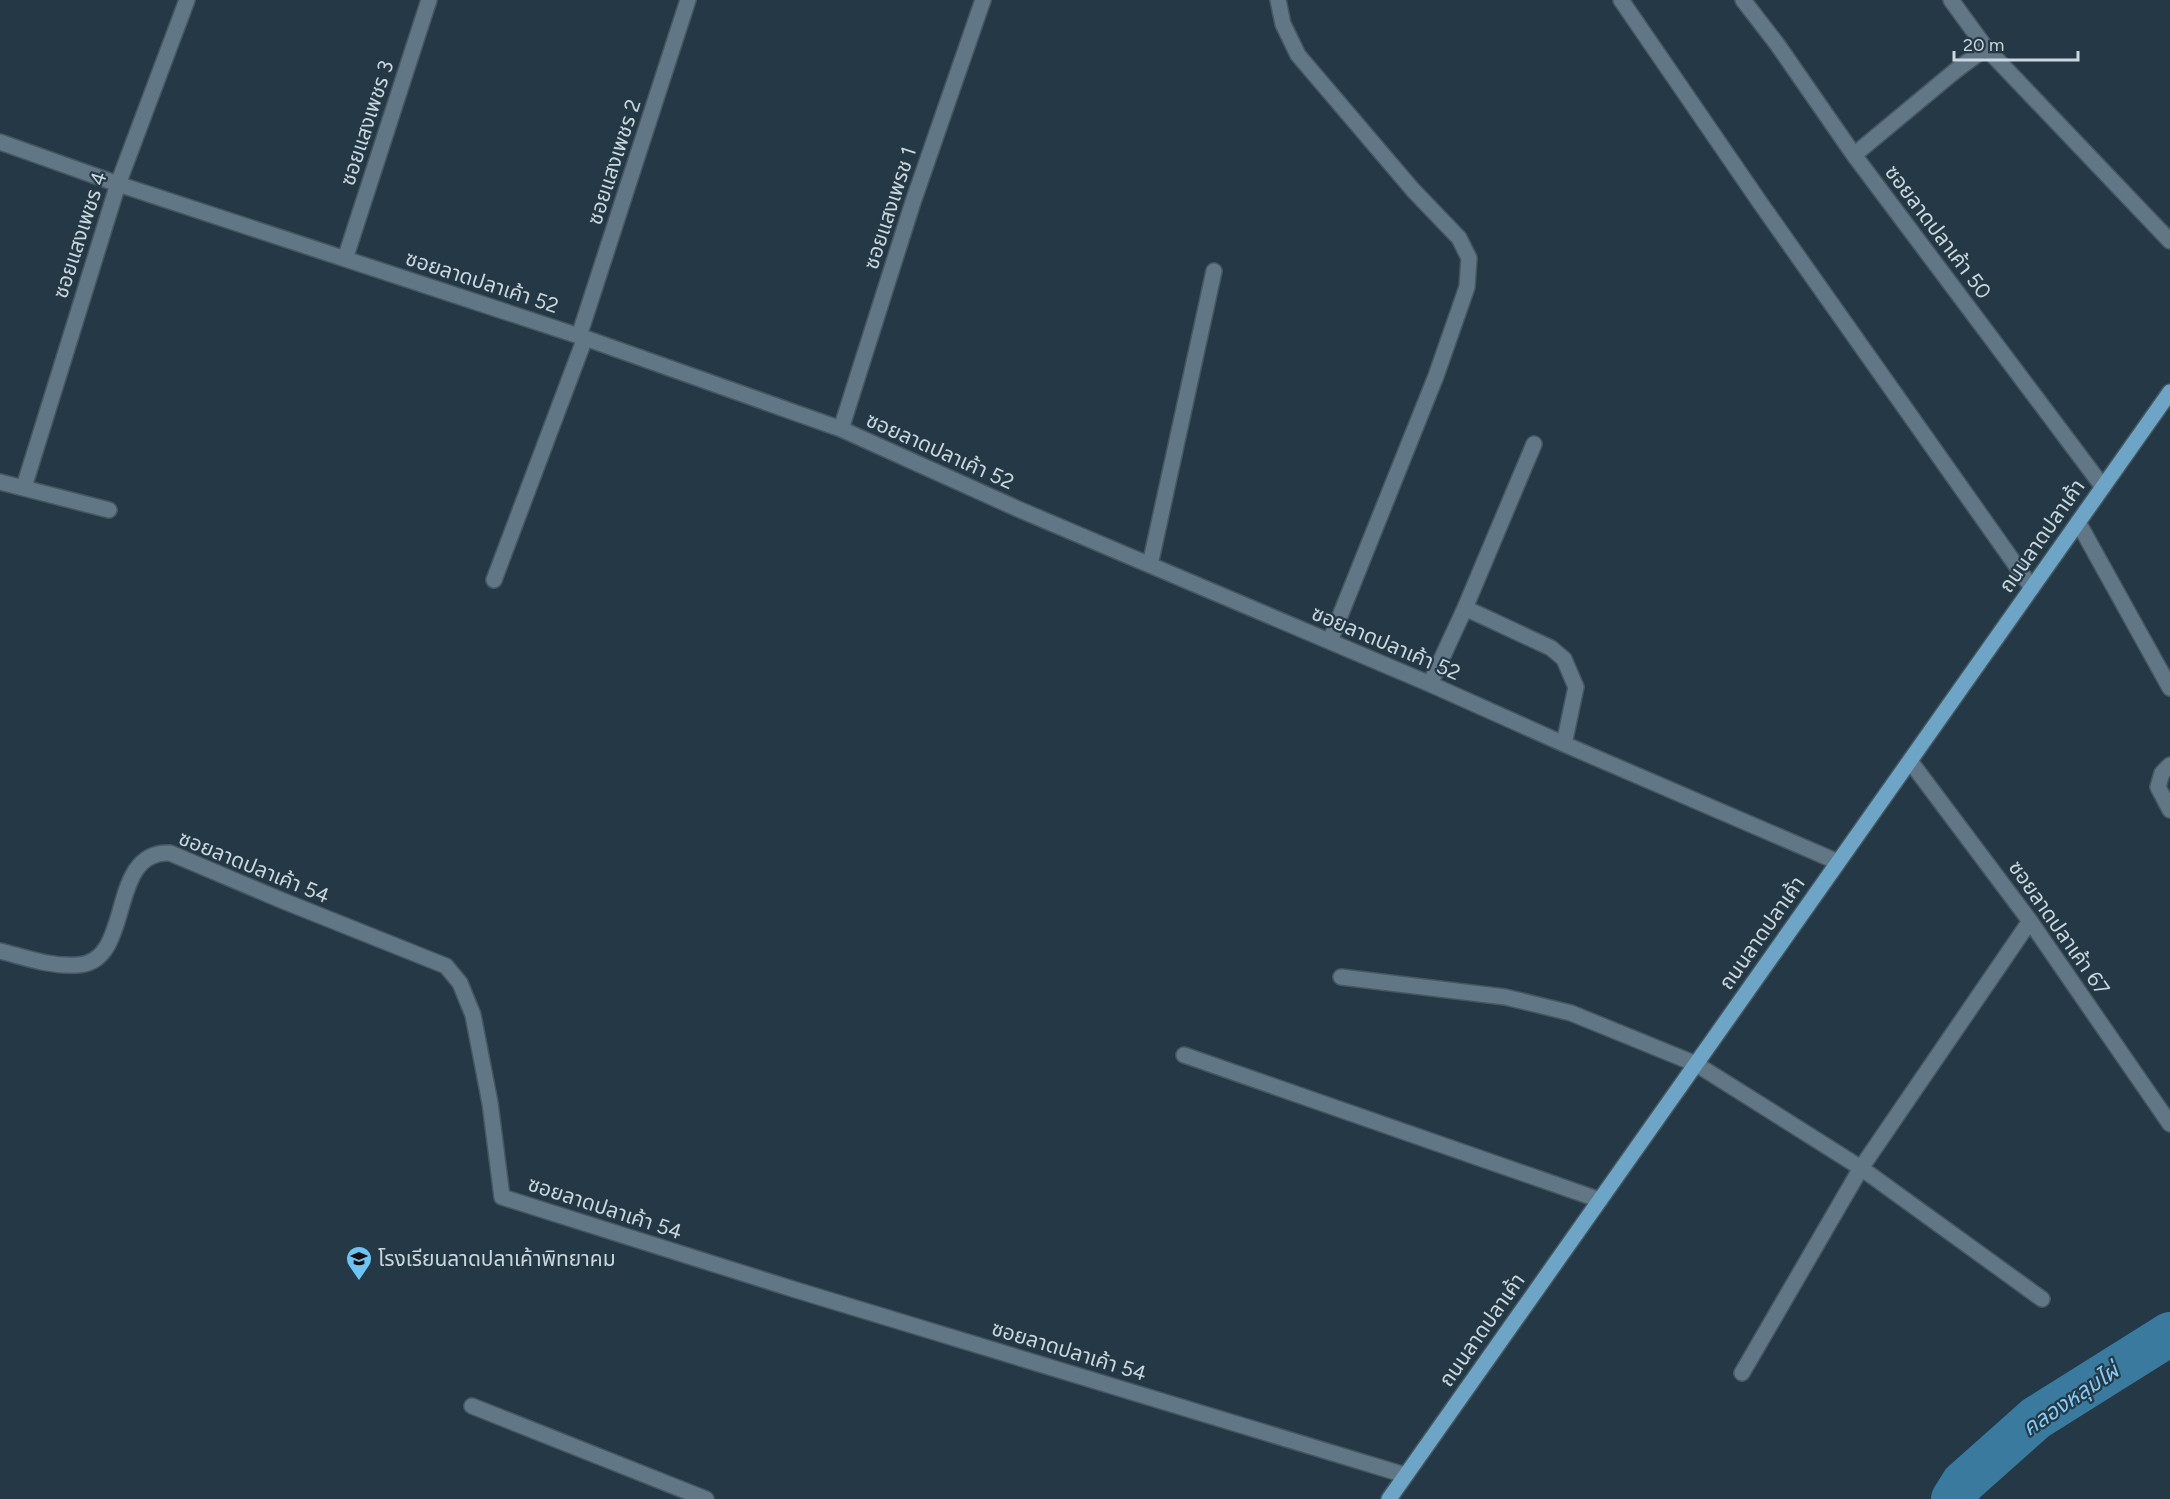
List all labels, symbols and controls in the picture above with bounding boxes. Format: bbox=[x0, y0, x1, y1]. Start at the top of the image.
scale bar bbox=[1954, 24, 2078, 62]
text: 20 m bbox=[1963, 34, 2004, 56]
street label: ซอยแสงเพชร 3 bbox=[335, 57, 399, 189]
street label: ซอยแสงเพชร 2 bbox=[581, 96, 646, 228]
street label: ซอยแสงเพรช 1 bbox=[858, 143, 921, 272]
street label: ซอยลาดปลาเค้า 50 bbox=[1880, 160, 1997, 304]
street label: ซอยแสงเพชร 4 bbox=[47, 168, 112, 301]
street label: ซอยลาดปลาเค้า 52 bbox=[403, 245, 562, 318]
street label: ซอยลาดปลาเค้า 52 bbox=[862, 407, 1018, 494]
street label: ถนนลาดปลาเค้า bbox=[1993, 474, 2090, 597]
street label: ซอยลาดปลาเค้า 52 bbox=[1308, 600, 1464, 685]
street label: ซอยลาดปลาเค้า 54 bbox=[175, 825, 333, 908]
street label: ซอยลาดปลาเค้า 67 bbox=[2004, 856, 2115, 1000]
street label: ถนนลาดปลาเค้า bbox=[1713, 871, 1810, 994]
street label: ซอยลาดปลาเค้า 54 bbox=[525, 1171, 685, 1244]
school or university icon: โรงเรียนลาดปลาเค้าพิทยาคม bbox=[344, 1244, 374, 1282]
place label: โรงเรียนลาดปลาเค้าพิทยาคม bbox=[378, 1246, 616, 1271]
street label: ถนนลาดปลาเค้า bbox=[1433, 1268, 1530, 1391]
street label: ซอยลาดปลาเค้า 54 bbox=[989, 1315, 1150, 1386]
water label: คลองหลุมไผ่ bbox=[2017, 1356, 2126, 1441]

